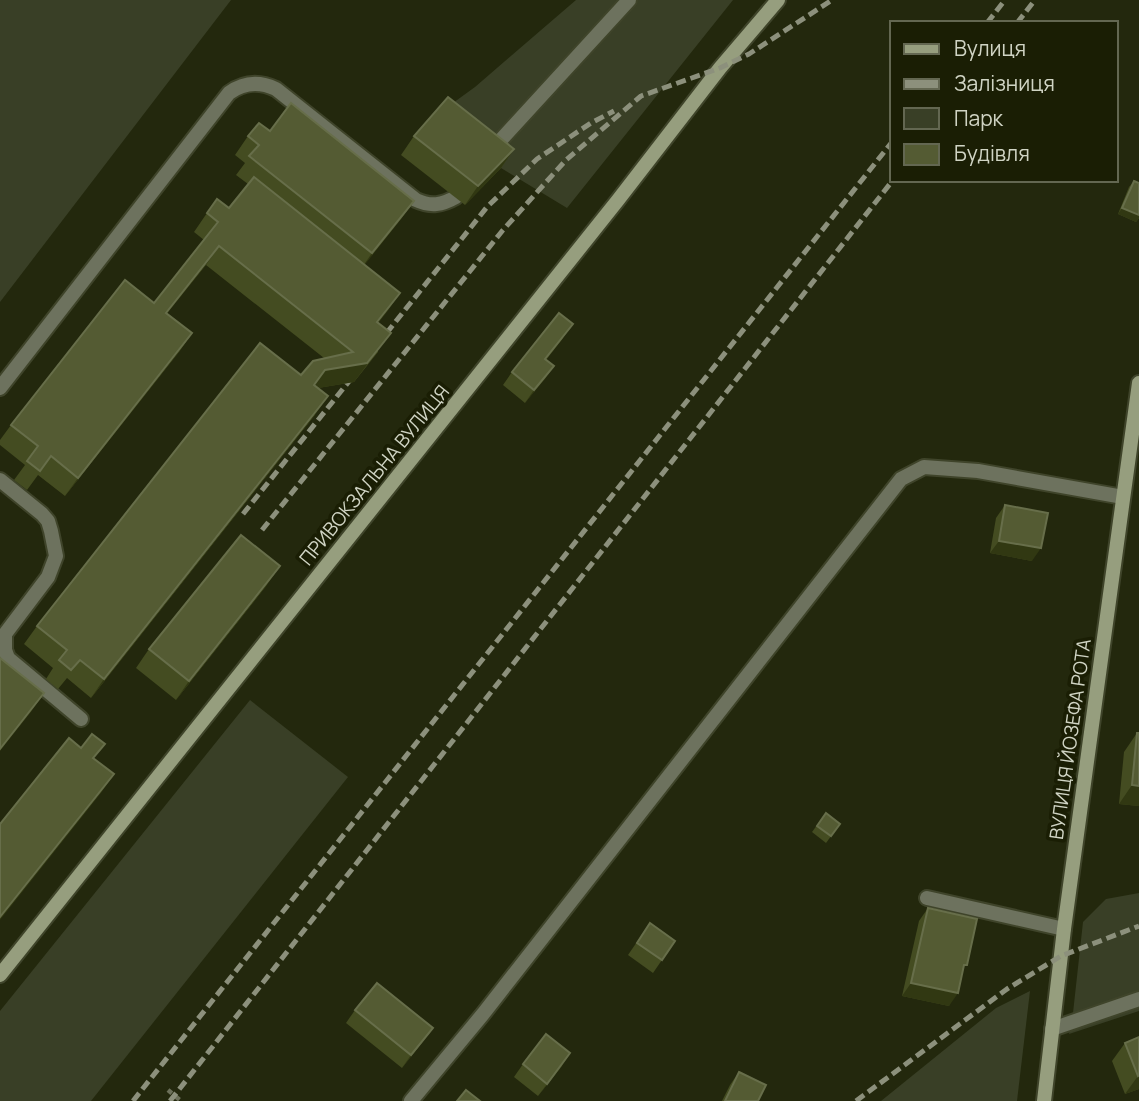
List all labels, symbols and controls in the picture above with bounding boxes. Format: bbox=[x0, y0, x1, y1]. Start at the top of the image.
legend bbox=[890, 21, 1118, 182]
text: Вулиця bbox=[954, 34, 1026, 62]
text: Залізниця bbox=[954, 69, 1055, 97]
text: Парк bbox=[954, 104, 1004, 132]
text: Будівля bbox=[954, 139, 1030, 167]
street label: ПРИВОКЗАЛЬНА ВУЛИЦЯ bbox=[293, 379, 455, 571]
street label: ВУЛИЦЯ ЙОЗЕФА РОТА bbox=[1043, 637, 1097, 841]

